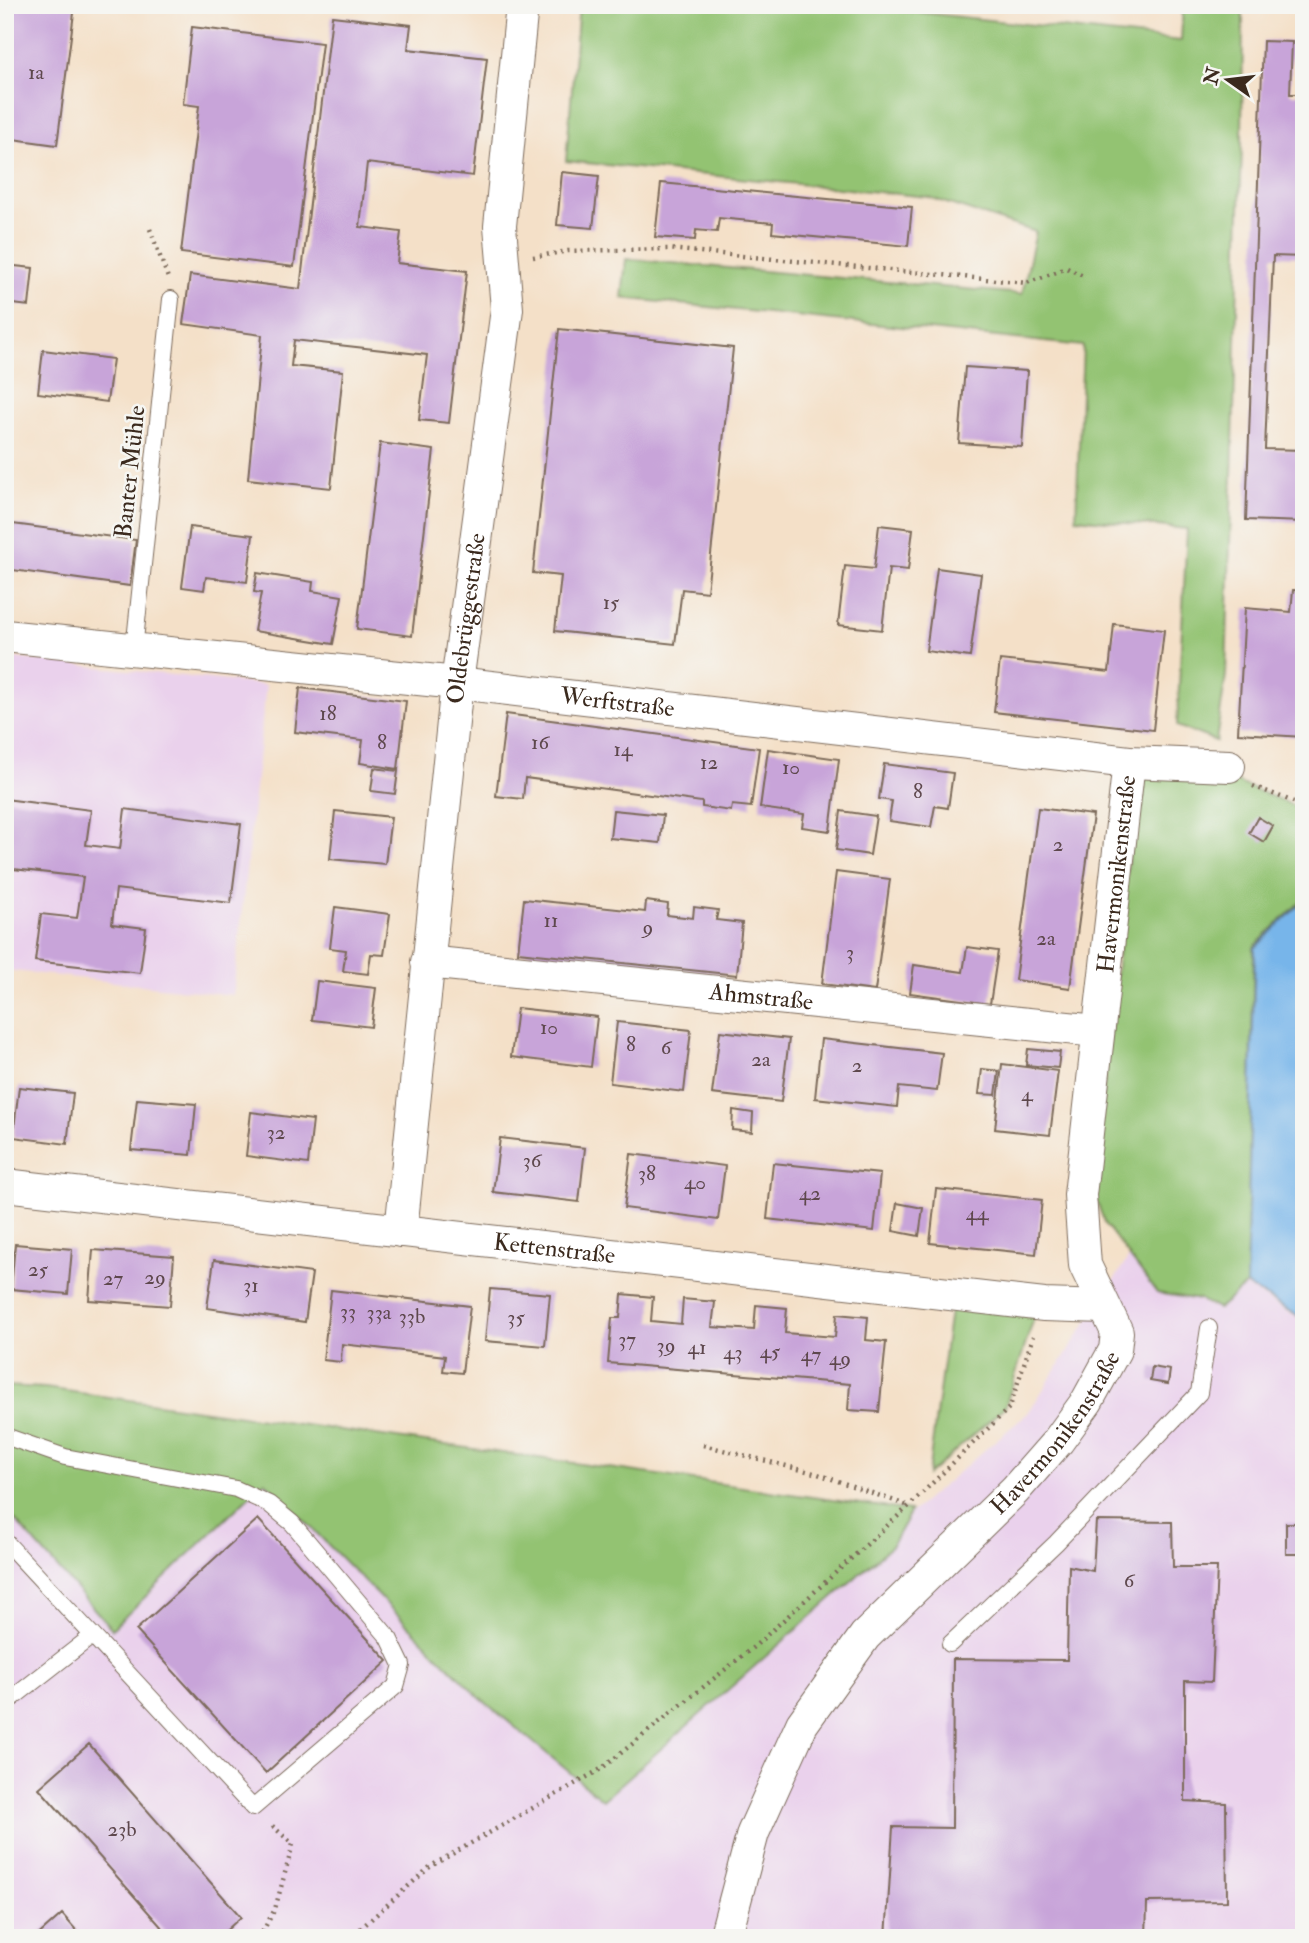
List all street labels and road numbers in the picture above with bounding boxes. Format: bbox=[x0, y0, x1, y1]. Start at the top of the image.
street label: Banter Mühle bbox=[108, 404, 152, 540]
street label: Oldebrüggestraße bbox=[439, 531, 492, 705]
street label: Werftstraße bbox=[558, 680, 676, 724]
street label: Havermonikenstraße bbox=[1090, 774, 1143, 974]
street label: Ahmstraße bbox=[707, 976, 815, 1017]
street label: Kettenstraße bbox=[492, 1226, 617, 1271]
street label: Havermonikenstraße bbox=[983, 1345, 1127, 1521]

